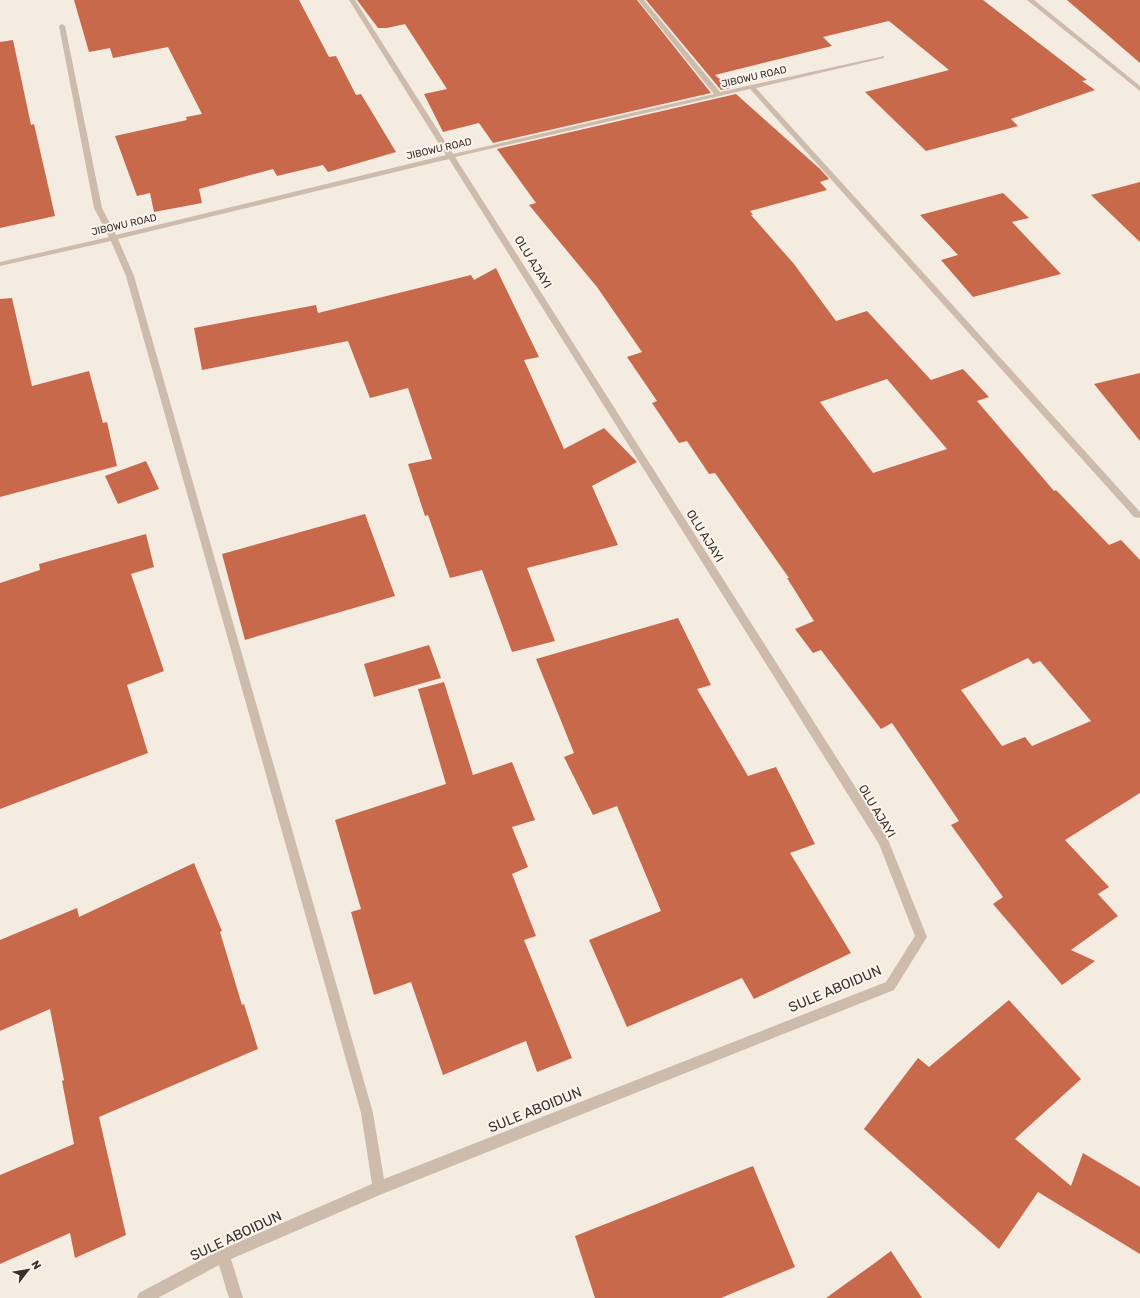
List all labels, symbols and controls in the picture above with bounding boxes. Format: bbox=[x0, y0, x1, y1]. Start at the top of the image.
street label: JIBOWU ROAD bbox=[720, 64, 788, 90]
street label: JIBOWU ROAD bbox=[405, 136, 473, 162]
street label: JIBOWU ROAD bbox=[90, 212, 158, 238]
street label: OLU AJAYI bbox=[511, 233, 555, 291]
street label: OLU AJAYI bbox=[683, 507, 727, 565]
street label: OLU AJAYI bbox=[856, 782, 898, 840]
street label: SULE ABOIDUN bbox=[786, 962, 884, 1016]
street label: SULE ABOIDUN bbox=[486, 1084, 584, 1136]
street label: SULE ABOIDUN bbox=[187, 1207, 285, 1265]
north arrow bbox=[8, 1250, 48, 1290]
text: N bbox=[29, 1258, 44, 1272]

